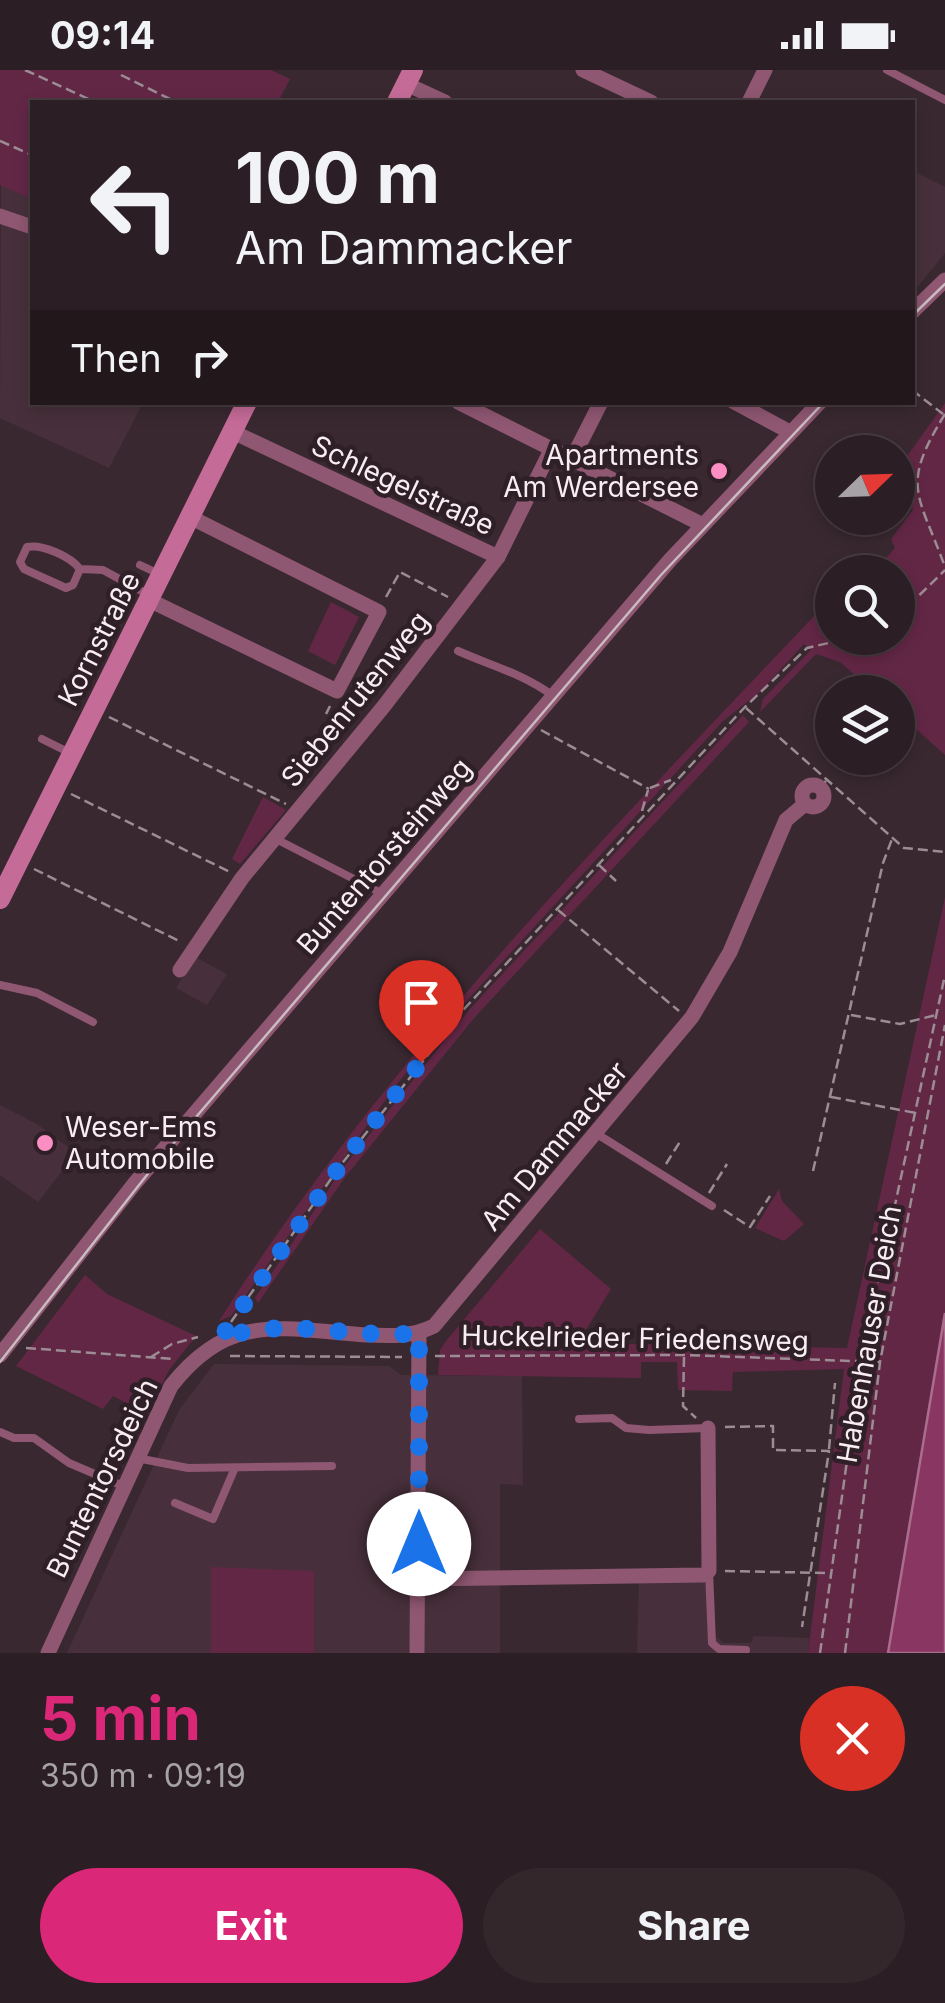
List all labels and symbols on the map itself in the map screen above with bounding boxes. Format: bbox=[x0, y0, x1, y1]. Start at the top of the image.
street label: Schlegelstraße bbox=[306, 428, 500, 542]
north arrow bbox=[815, 435, 915, 535]
place label: Apartments Am Werdersee bbox=[503, 438, 699, 504]
marker: Apartments Am Werdersee bbox=[708, 460, 730, 482]
street label: Kornstraße bbox=[51, 566, 147, 712]
street label: Siebenrutenweg bbox=[274, 604, 436, 794]
street label: Buntentorsteinweg bbox=[290, 751, 478, 961]
pin bbox=[379, 960, 464, 1063]
street label: Am Dammacker bbox=[473, 1055, 635, 1237]
place label: Weser-Ems Automobile bbox=[65, 1110, 217, 1176]
marker: Weser-Ems Automobile bbox=[34, 1132, 56, 1154]
street label: Habenhauser Deich bbox=[830, 1203, 908, 1465]
street label: Huckelrieder Friedensweg bbox=[461, 1318, 809, 1358]
street label: Buntentorsdeich bbox=[39, 1373, 165, 1583]
position arrow bbox=[367, 1492, 471, 1596]

